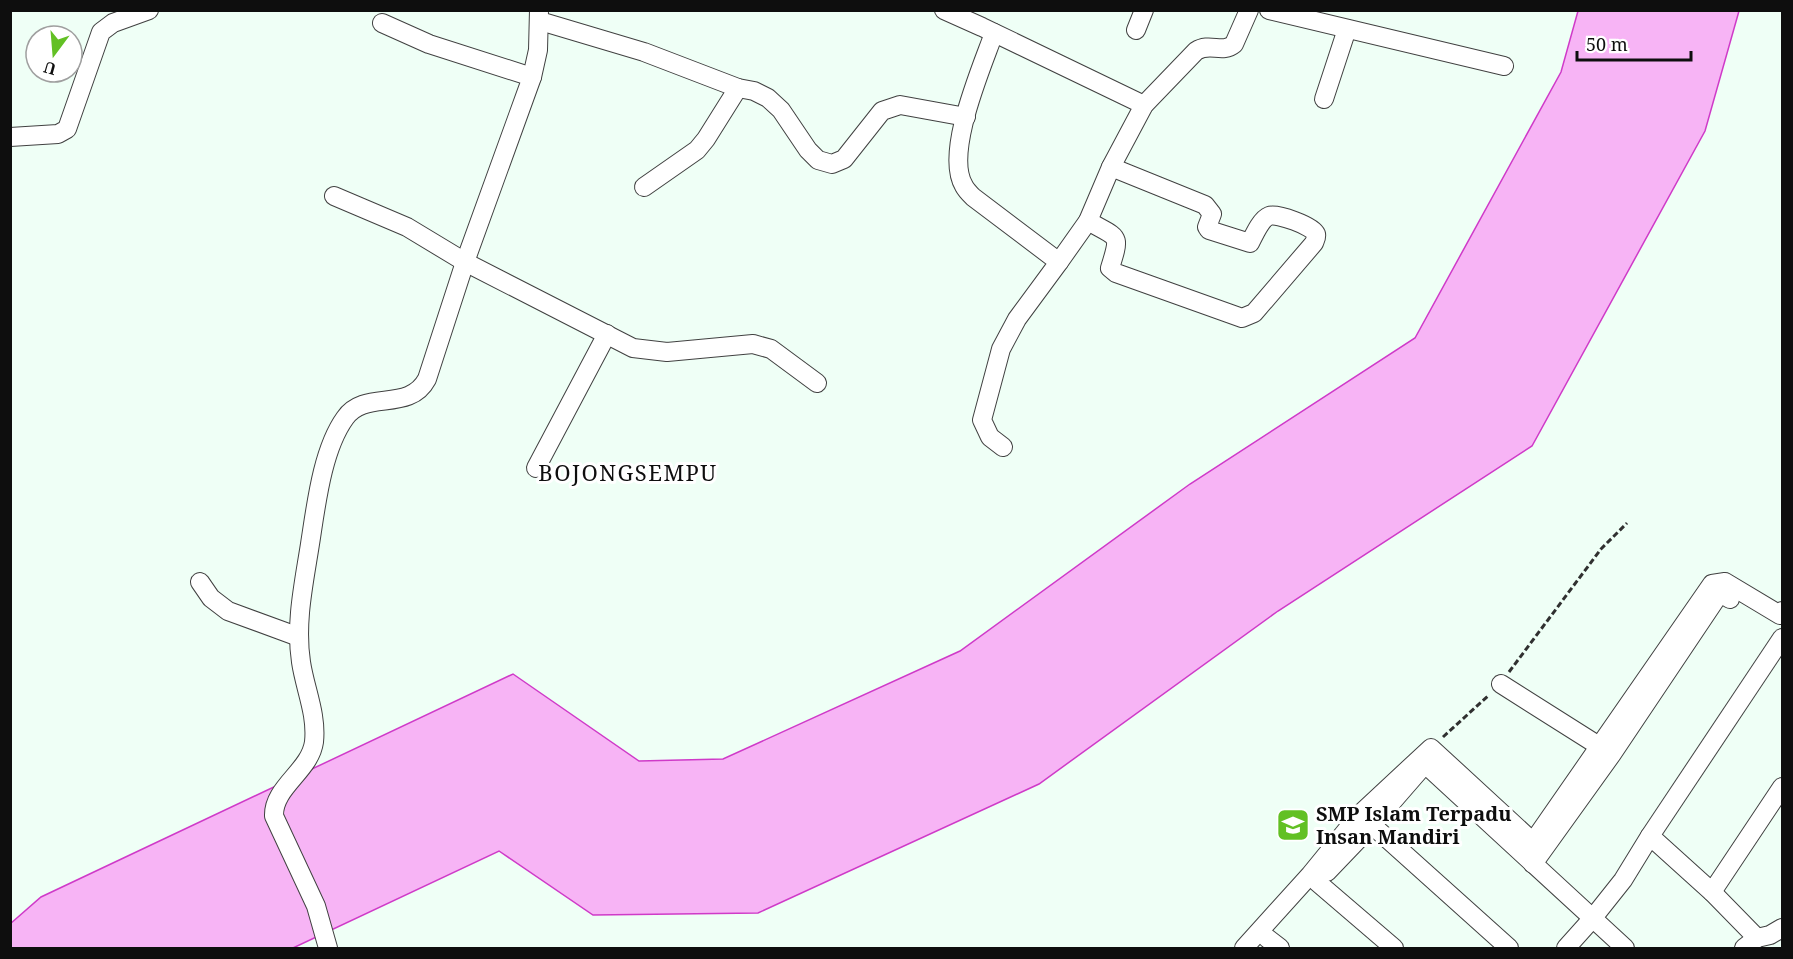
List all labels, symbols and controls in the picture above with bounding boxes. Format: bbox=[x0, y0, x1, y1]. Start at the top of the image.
north arrow bbox=[24, 24, 84, 84]
scale bar bbox=[1577, 24, 1691, 62]
text: 50 m bbox=[1586, 32, 1628, 56]
text: U bbox=[41, 56, 59, 81]
district label: BOJONGSEMPU bbox=[538, 457, 718, 487]
place label: SMP Islam Terpadu Insan Mandiri bbox=[1316, 800, 1512, 850]
school or university icon: SMP Islam Terpadu Insan Mandiri bbox=[1275, 807, 1311, 843]

